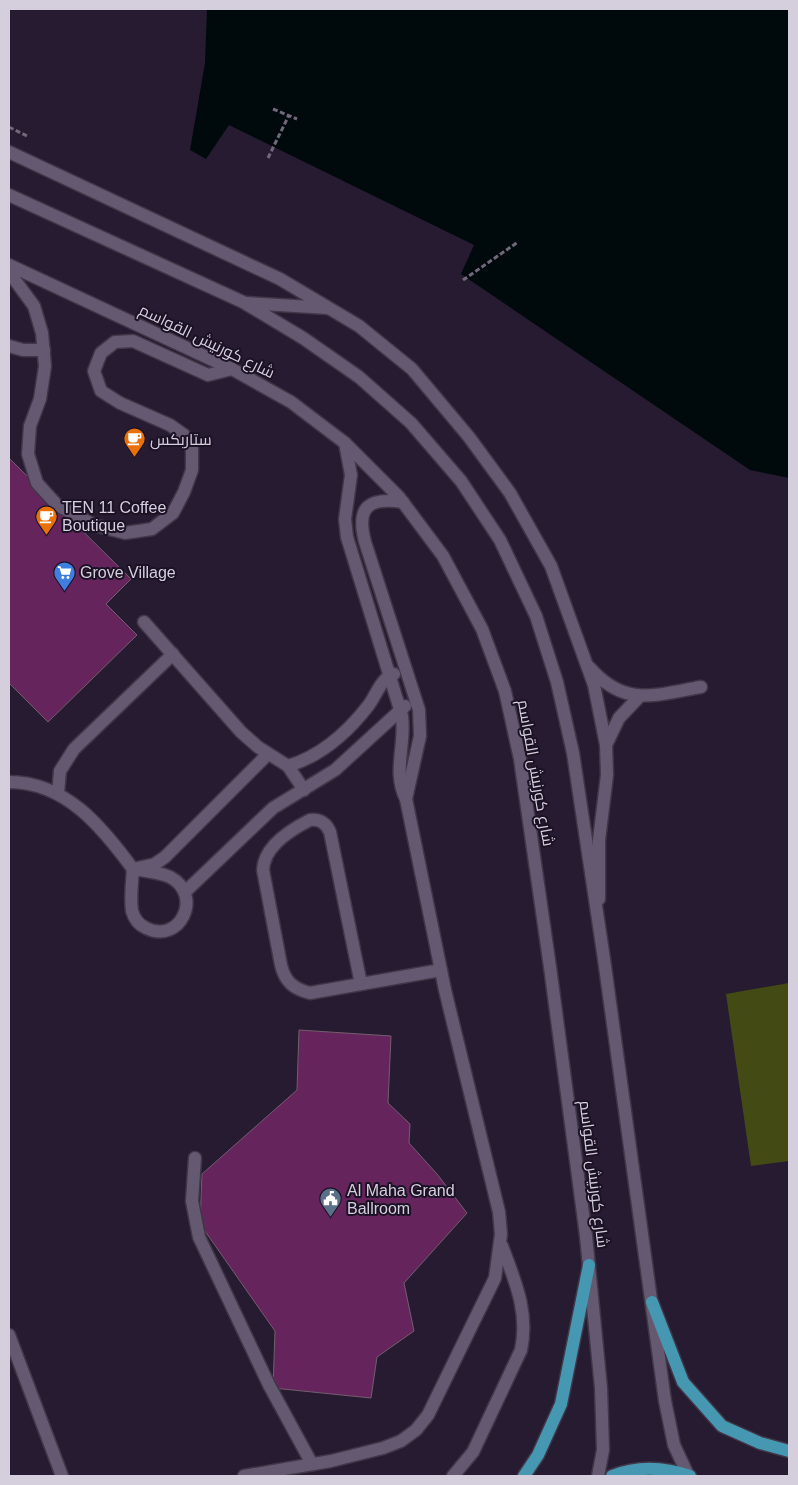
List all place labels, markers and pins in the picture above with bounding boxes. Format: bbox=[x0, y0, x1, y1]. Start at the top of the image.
cafe icon: ستاربكس bbox=[122, 427, 146, 458]
place label: ستاربكس bbox=[150, 431, 212, 450]
place label: TEN 11 Coffee Boutique bbox=[62, 499, 166, 534]
cafe icon: TEN 11 Coffee Boutique bbox=[34, 504, 58, 535]
supermarket icon: Grove Village bbox=[52, 560, 76, 591]
place label: Grove Village bbox=[80, 564, 176, 581]
place label: Al Maha Grand Ballroom bbox=[347, 1182, 455, 1217]
public building icon: Al Maha Grand Ballroom bbox=[319, 1187, 343, 1218]

